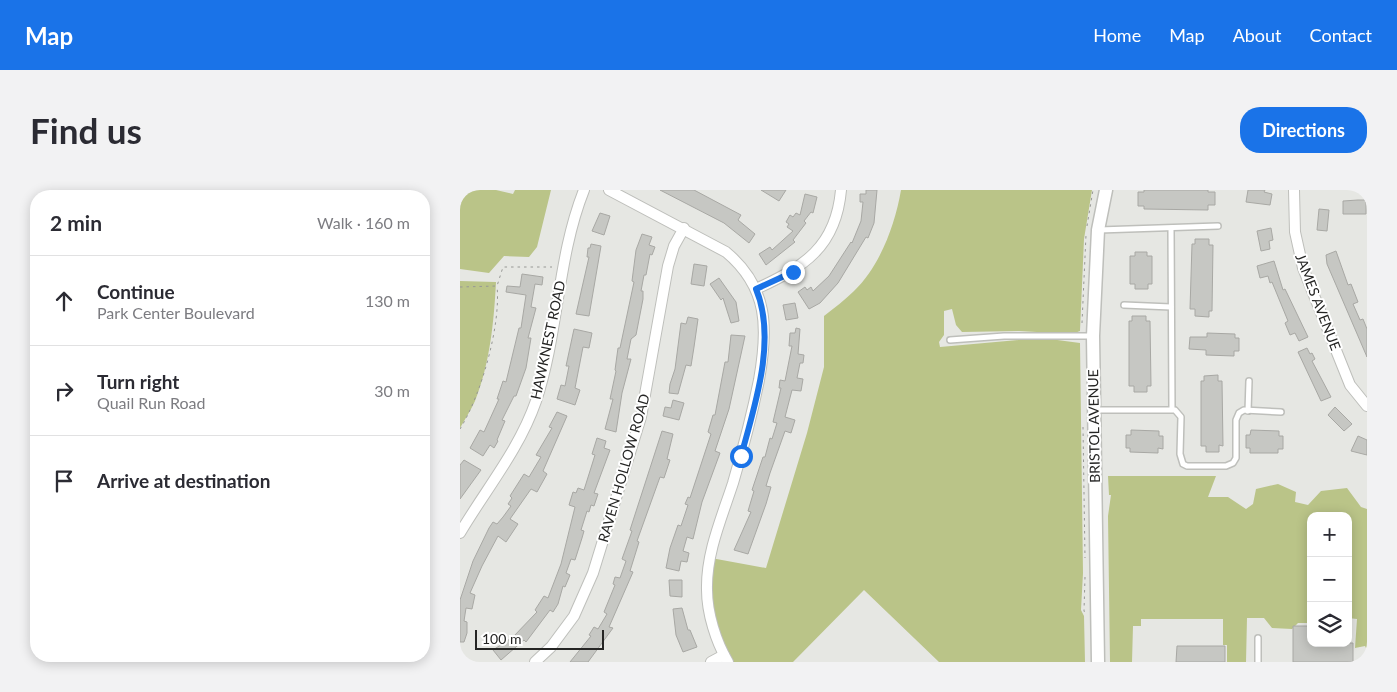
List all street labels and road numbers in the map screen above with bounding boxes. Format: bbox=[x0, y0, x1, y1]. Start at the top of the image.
street label: JAMES AVENUE bbox=[1292, 251, 1345, 353]
street label: HAWKNEST ROAD bbox=[527, 279, 568, 401]
street label: BRISTOL AVENUE bbox=[1084, 369, 1103, 483]
street label: RAVEN HOLLOW ROAD bbox=[594, 392, 653, 544]

